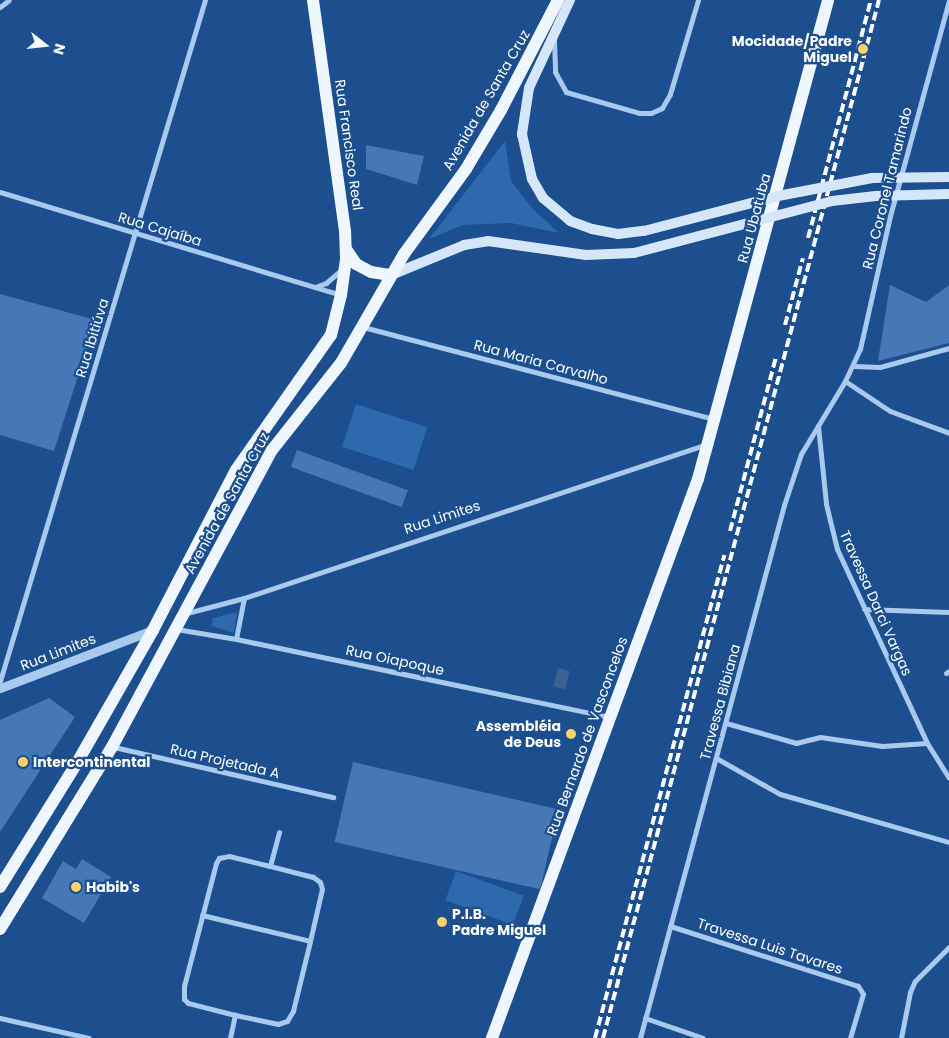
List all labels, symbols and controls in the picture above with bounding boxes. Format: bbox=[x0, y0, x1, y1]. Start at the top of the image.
north arrow bbox=[20, 20, 70, 70]
street label: Avenida de Santa Cruz bbox=[439, 27, 533, 173]
place label: Mocidade/Padre Miguel bbox=[732, 33, 852, 65]
text: N bbox=[48, 41, 70, 57]
marker: Mocidade/Padre Miguel bbox=[856, 42, 870, 56]
street label: Rua Francisco Real bbox=[332, 79, 366, 211]
street label: Rua Coronel Tamarindo bbox=[859, 105, 915, 271]
street label: Rua Ubatuba bbox=[734, 171, 774, 265]
street label: Rua Cajaíba bbox=[116, 208, 204, 250]
street label: Rua Ibitiúva bbox=[72, 296, 112, 380]
street label: Rua Maria Carvalho bbox=[472, 336, 610, 388]
street label: Avenida de Santa Cruz bbox=[181, 429, 273, 577]
street label: Rua Limites bbox=[402, 497, 482, 537]
street label: Travessa Darci Vargas bbox=[836, 528, 916, 678]
street label: Rua Limites bbox=[18, 630, 98, 674]
street label: Rua Bernardo de Vasconcelos bbox=[543, 634, 631, 838]
street label: Rua Oiapoque bbox=[344, 641, 446, 679]
street label: Travessa Bibiana bbox=[696, 642, 744, 762]
place label: Assembléia de Deus bbox=[476, 718, 561, 750]
marker: Assembléia de Deus bbox=[565, 728, 577, 740]
street label: Rua Projetada A bbox=[169, 740, 281, 782]
place label: Intercontinental bbox=[33, 754, 150, 770]
marker: Intercontinental bbox=[17, 756, 29, 768]
place label: Habib's bbox=[86, 879, 140, 895]
marker: Habib's bbox=[70, 881, 82, 893]
place label: P.I.B. Padre Miguel bbox=[452, 906, 546, 939]
street label: Travessa Luis Tavares bbox=[695, 915, 845, 977]
marker: P.I.B. Padre Miguel bbox=[436, 916, 448, 928]

